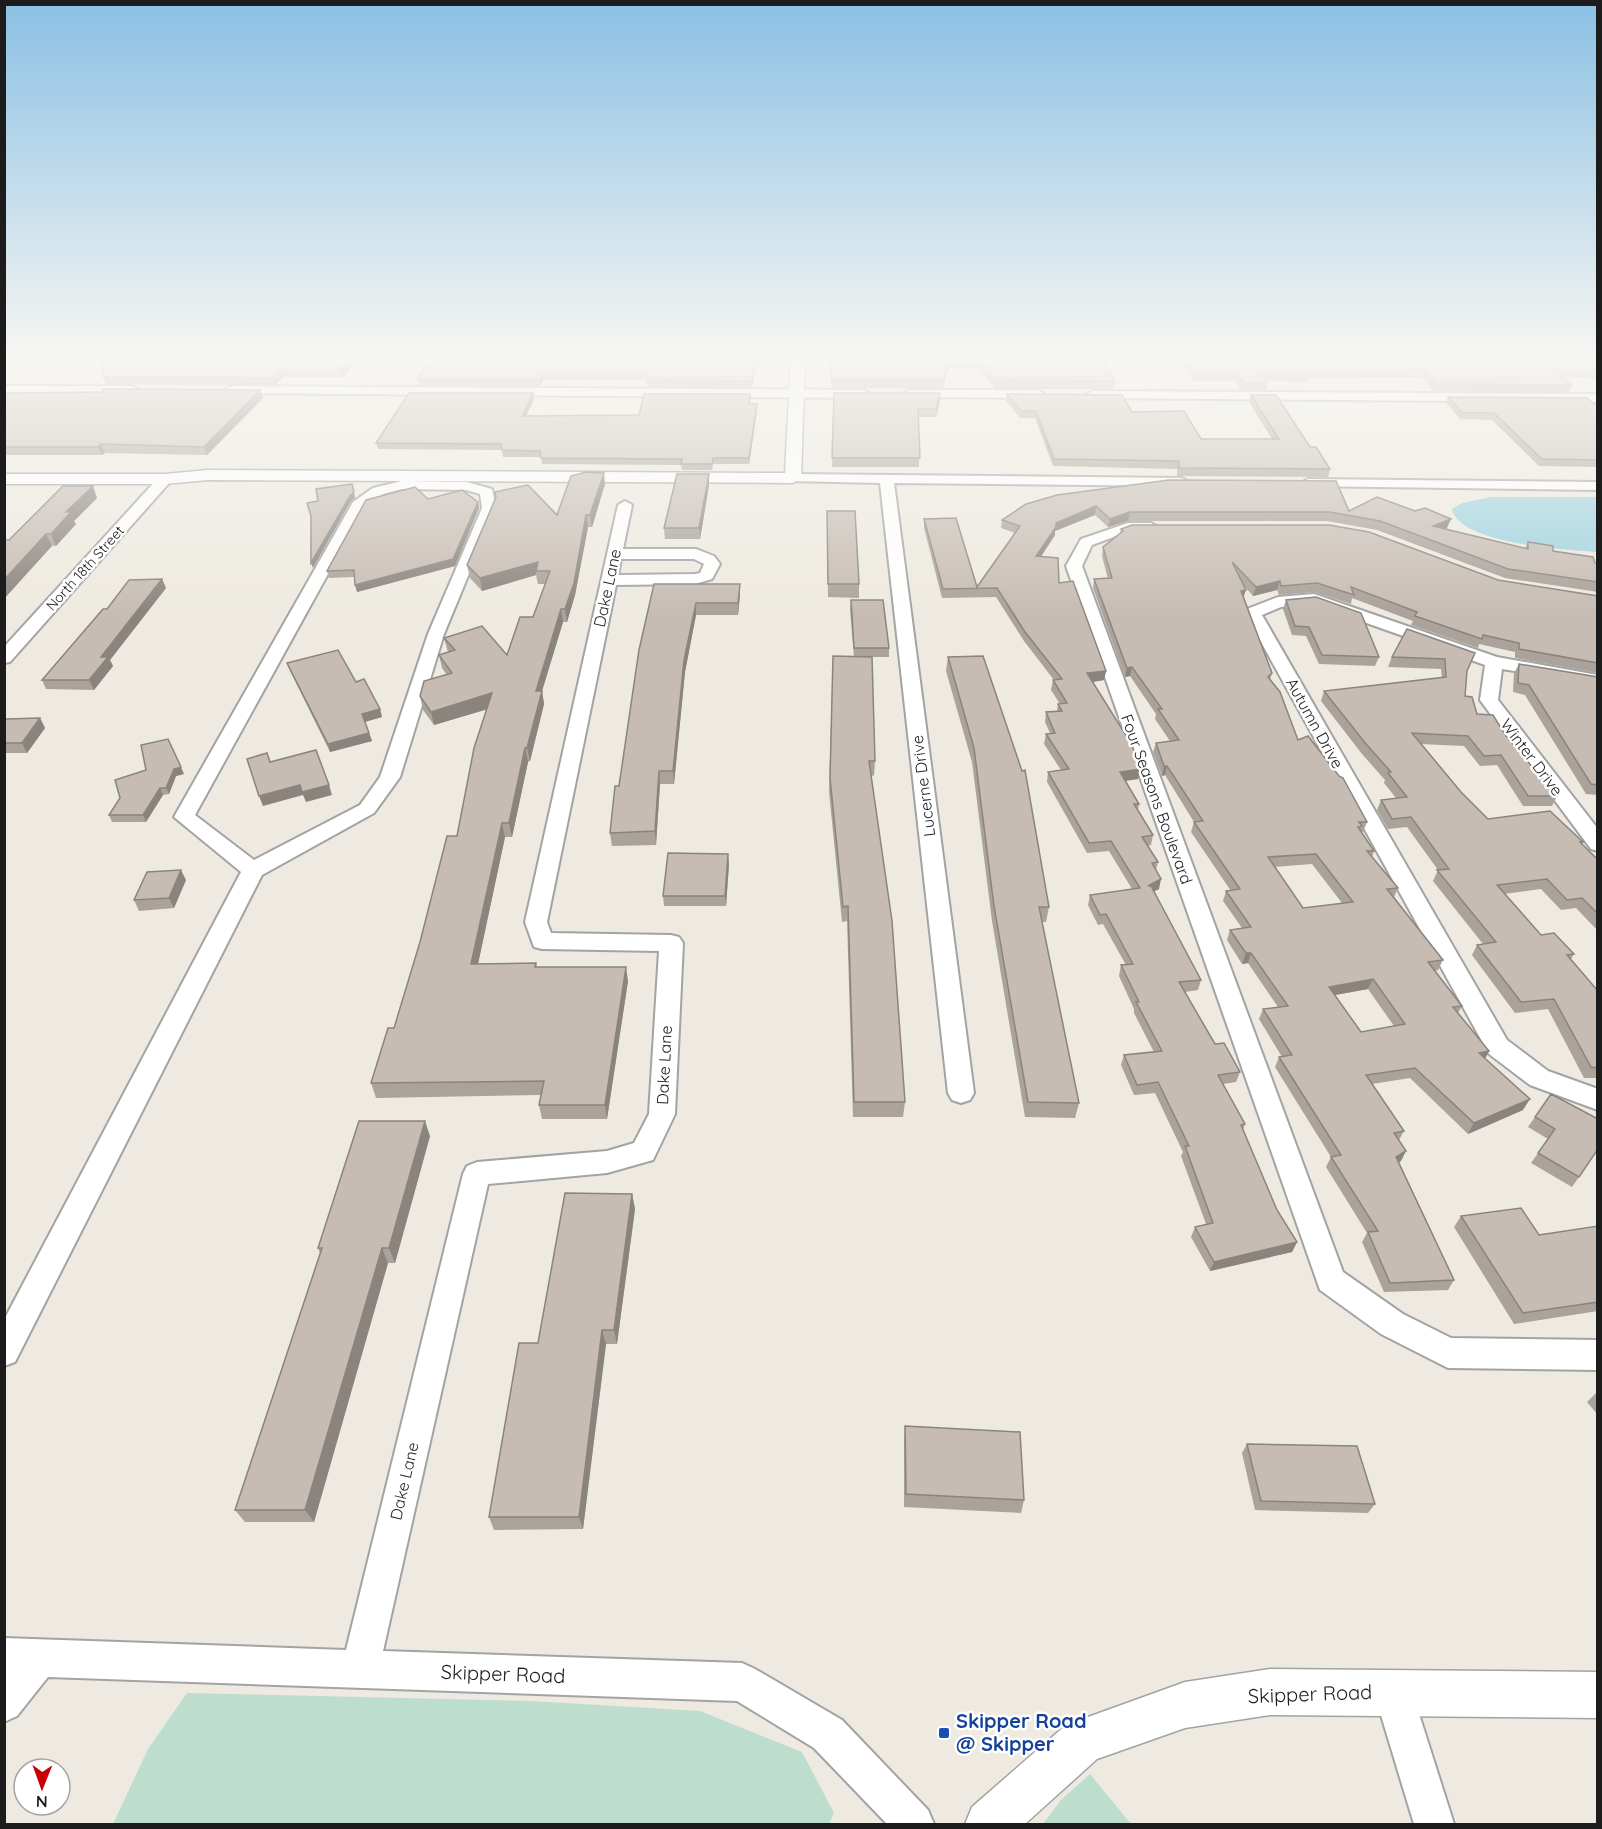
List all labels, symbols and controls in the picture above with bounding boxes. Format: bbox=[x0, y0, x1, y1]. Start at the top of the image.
street label: North 18th Street bbox=[42, 522, 128, 614]
street label: Dake Lane bbox=[589, 547, 625, 629]
street label: Autumn Drive bbox=[1282, 674, 1348, 772]
street label: Four Seasons Boulevard bbox=[1117, 711, 1197, 887]
street label: Winter Drive bbox=[1496, 714, 1568, 800]
street label: Lucerne Drive bbox=[907, 734, 939, 838]
street label: Dake Lane bbox=[652, 1025, 676, 1105]
street label: Dake Lane bbox=[385, 1440, 423, 1522]
street label: Skipper Road bbox=[440, 1659, 566, 1688]
street label: Skipper Road bbox=[1247, 1679, 1373, 1708]
place label: Skipper Road @ Skipper bbox=[956, 1708, 1086, 1756]
marker: Skipper Road @ Skipper bbox=[937, 1726, 951, 1740]
north arrow bbox=[12, 1757, 72, 1817]
text: N bbox=[36, 1792, 48, 1812]

